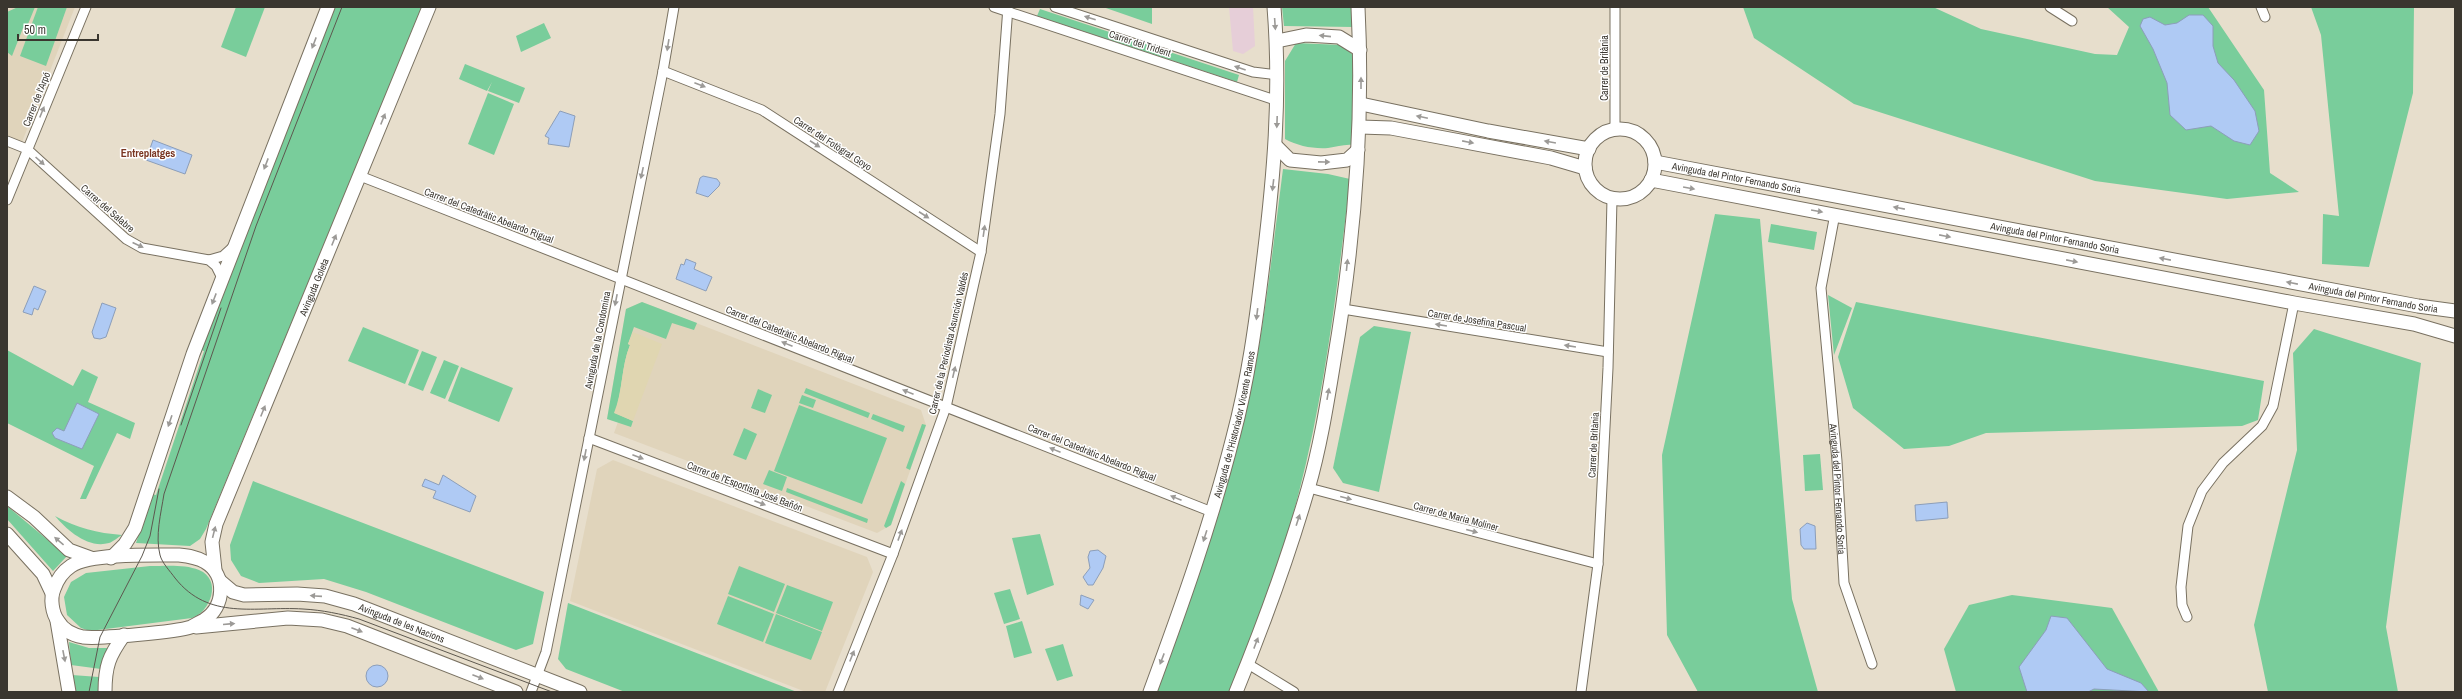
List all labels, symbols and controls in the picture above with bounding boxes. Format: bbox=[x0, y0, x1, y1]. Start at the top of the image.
one-way arrow bbox=[1084, 15, 1096, 21]
scale bar bbox=[18, 16, 98, 42]
one-way arrow bbox=[1272, 18, 1279, 30]
text: 50 m bbox=[24, 22, 46, 38]
street label: Carrer del Trident bbox=[1107, 27, 1173, 60]
one-way arrow bbox=[1319, 32, 1331, 39]
street label: Carrer de Britània bbox=[1598, 35, 1611, 101]
one-way arrow bbox=[310, 38, 316, 50]
one-way arrow bbox=[665, 39, 671, 52]
one-way arrow bbox=[1234, 65, 1246, 71]
street label: Carrer de l'Arpó bbox=[20, 70, 53, 128]
one-way arrow bbox=[1357, 77, 1364, 89]
one-way arrow bbox=[694, 83, 706, 89]
one-way arrow bbox=[40, 105, 46, 117]
one-way arrow bbox=[381, 113, 387, 125]
street label: Carrer del Fotògraf Goyo bbox=[791, 113, 875, 174]
one-way arrow bbox=[1416, 114, 1429, 120]
one-way arrow bbox=[1274, 116, 1280, 129]
one-way arrow bbox=[1544, 139, 1556, 145]
one-way arrow bbox=[810, 140, 820, 148]
one-way arrow bbox=[1462, 140, 1474, 146]
district label: Entreplatges bbox=[121, 146, 175, 160]
one-way arrow bbox=[35, 157, 45, 166]
one-way arrow bbox=[263, 159, 269, 171]
one-way arrow bbox=[1318, 159, 1331, 165]
street label: Avinguda del Pintor Fernando Soria bbox=[1670, 159, 1802, 196]
one-way arrow bbox=[639, 167, 645, 179]
one-way arrow bbox=[1270, 179, 1276, 191]
street label: Carrer del Salabre bbox=[78, 181, 138, 236]
street label: Carrer del Catedràtic Abelardo Rigual bbox=[422, 185, 555, 246]
one-way arrow bbox=[1683, 185, 1695, 191]
one-way arrow bbox=[1893, 205, 1906, 211]
one-way arrow bbox=[1811, 208, 1823, 214]
one-way arrow bbox=[919, 211, 929, 219]
street label: Avinguda del Pintor Fernando Soria bbox=[1988, 219, 2121, 257]
one-way arrow bbox=[981, 225, 987, 237]
one-way arrow bbox=[331, 233, 337, 245]
one-way arrow bbox=[1939, 233, 1951, 239]
one-way arrow bbox=[133, 242, 144, 248]
one-way arrow bbox=[2159, 255, 2171, 261]
street label: Avinguda Goleta bbox=[296, 256, 332, 319]
one-way arrow bbox=[2066, 258, 2079, 264]
one-way arrow bbox=[1344, 259, 1351, 271]
street label: Carrer de la Periodista Asunción Valdés bbox=[926, 271, 971, 416]
one-way arrow bbox=[2286, 279, 2299, 285]
street label: Avinguda del Pintor Fernando Soria bbox=[2307, 279, 2439, 316]
street label: Avinguda de la Condomina bbox=[581, 290, 613, 391]
one-way arrow bbox=[211, 293, 217, 305]
one-way arrow bbox=[612, 294, 618, 306]
street label: Carrer del Catedràtic Abelardo Rigual bbox=[724, 303, 856, 366]
street label: Carrer de Josefina Pascual bbox=[1427, 306, 1527, 335]
one-way arrow bbox=[1254, 308, 1260, 320]
one-way arrow bbox=[1435, 322, 1447, 328]
one-way arrow bbox=[781, 341, 793, 347]
one-way arrow bbox=[1563, 343, 1576, 349]
street label: Avinguda de l'Historiador Vicente Ramos bbox=[1210, 350, 1258, 500]
one-way arrow bbox=[951, 366, 957, 378]
one-way arrow bbox=[902, 388, 914, 394]
one-way arrow bbox=[1325, 388, 1331, 400]
one-way arrow bbox=[260, 405, 266, 417]
street label: Carrer de Britània bbox=[1585, 411, 1602, 478]
one-way arrow bbox=[167, 415, 173, 427]
street label: Carrer del Catedràtic Abelardo Rigual bbox=[1026, 421, 1158, 484]
street label: Avinguda del Pintor Fernando Soria bbox=[1826, 422, 1848, 555]
one-way arrow bbox=[1049, 446, 1061, 452]
one-way arrow bbox=[582, 449, 588, 461]
one-way arrow bbox=[633, 454, 645, 460]
street label: Carrer de l'Esportista José Bañón bbox=[685, 458, 804, 515]
one-way arrow bbox=[1170, 494, 1182, 500]
one-way arrow bbox=[1341, 495, 1353, 501]
street label: Carrer de María Moliner bbox=[1412, 499, 1500, 534]
one-way arrow bbox=[754, 501, 766, 507]
one-way arrow bbox=[1295, 514, 1301, 526]
one-way arrow bbox=[211, 526, 217, 538]
one-way arrow bbox=[1466, 528, 1478, 534]
one-way arrow bbox=[897, 529, 903, 541]
one-way arrow bbox=[1202, 530, 1208, 542]
one-way arrow bbox=[53, 537, 64, 546]
one-way arrow bbox=[310, 592, 322, 599]
street label: Avinguda de les Nacions bbox=[356, 600, 447, 646]
one-way arrow bbox=[223, 620, 235, 627]
one-way arrow bbox=[352, 627, 364, 633]
one-way arrow bbox=[1253, 636, 1259, 648]
one-way arrow bbox=[62, 650, 68, 663]
one-way arrow bbox=[849, 650, 855, 661]
one-way arrow bbox=[1159, 653, 1165, 665]
one-way arrow bbox=[473, 675, 485, 681]

